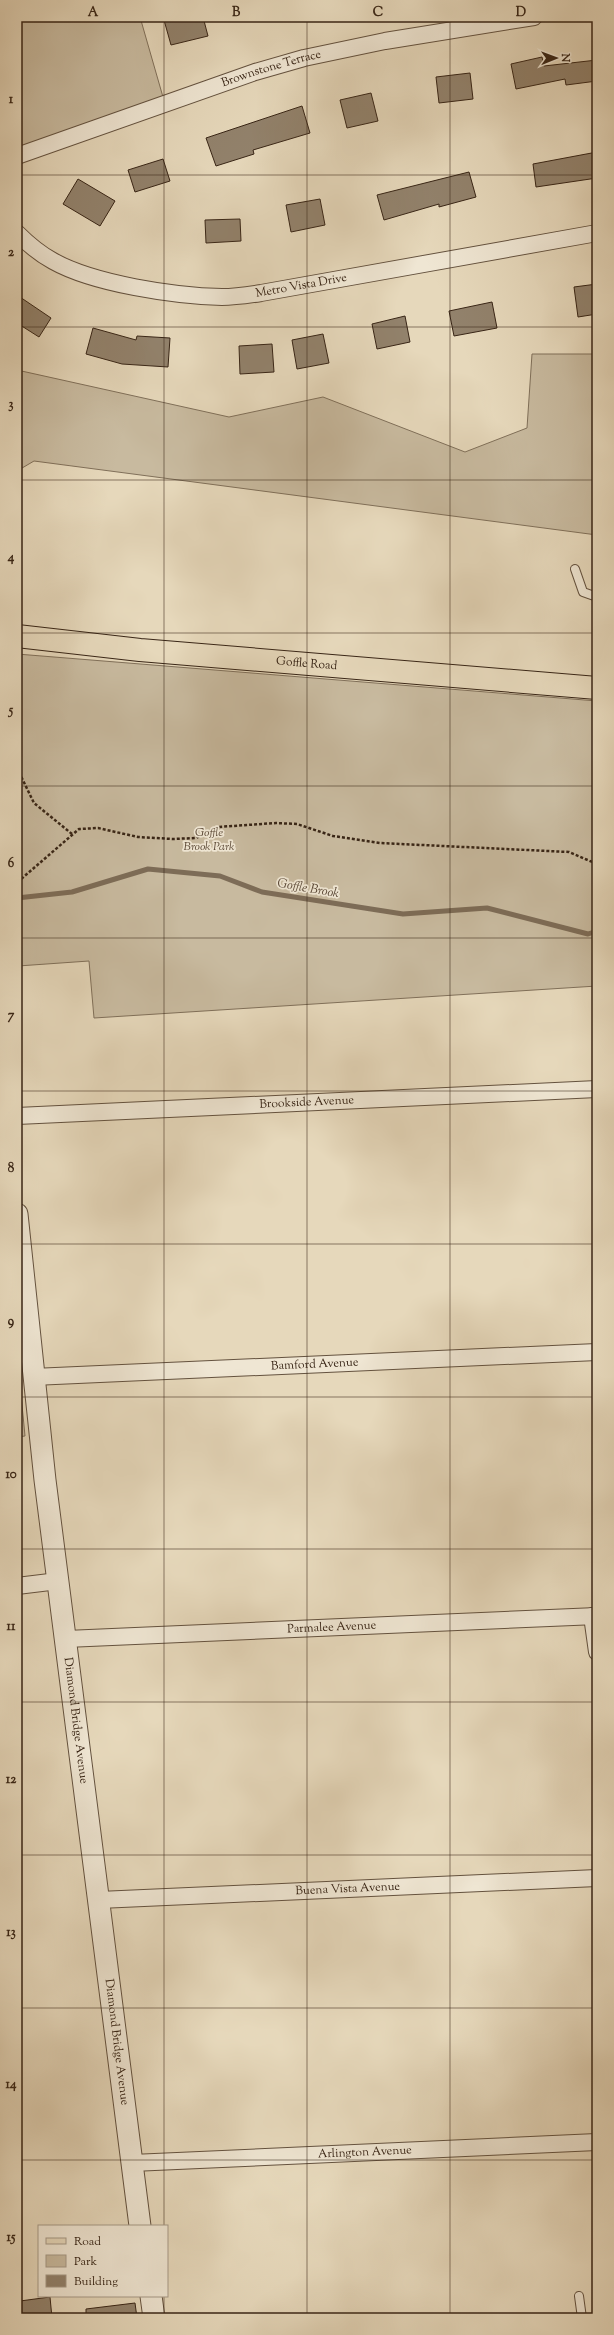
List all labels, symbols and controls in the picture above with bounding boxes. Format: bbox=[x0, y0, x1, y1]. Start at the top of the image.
text: A bbox=[88, 4, 99, 22]
text: B bbox=[232, 4, 241, 22]
text: C bbox=[373, 4, 383, 22]
text: D bbox=[516, 4, 526, 22]
north arrow bbox=[536, 38, 576, 78]
street label: Brownstone Terrace bbox=[219, 46, 323, 92]
text: N bbox=[557, 52, 573, 63]
text: 1 bbox=[9, 91, 14, 109]
text: 2 bbox=[8, 244, 15, 262]
street label: Metro Vista Drive bbox=[254, 269, 349, 303]
text: 3 bbox=[8, 396, 14, 414]
text: 4 bbox=[7, 549, 15, 567]
street label: Goffle Road bbox=[275, 652, 338, 675]
text: 5 bbox=[8, 702, 14, 720]
park label: Goffle Brook Park bbox=[184, 824, 235, 856]
text: 6 bbox=[8, 855, 15, 873]
water label: Goffle Brook bbox=[276, 875, 340, 903]
text: 7 bbox=[8, 1007, 15, 1025]
street label: Brookside Avenue bbox=[259, 1091, 355, 1114]
text: 8 bbox=[8, 1160, 15, 1178]
text: 9 bbox=[8, 1313, 15, 1331]
street label: Bamford Avenue bbox=[271, 1354, 359, 1375]
text: 10 bbox=[5, 1466, 17, 1484]
street label: Parmalee Avenue bbox=[287, 1617, 377, 1638]
text: 11 bbox=[7, 1618, 16, 1636]
street label: Diamond Bridge Avenue bbox=[59, 1656, 93, 1785]
text: 12 bbox=[6, 1771, 17, 1789]
street label: Buena Vista Avenue bbox=[295, 1878, 401, 1900]
text: 13 bbox=[6, 1924, 16, 1942]
street label: Diamond Bridge Avenue bbox=[100, 1978, 134, 2107]
text: 14 bbox=[6, 2076, 17, 2094]
street label: Arlington Avenue bbox=[317, 2141, 413, 2164]
legend bbox=[38, 2225, 168, 2297]
text: 15 bbox=[7, 2229, 16, 2247]
text: Road bbox=[74, 2233, 101, 2251]
text: Park bbox=[74, 2253, 97, 2271]
text: Building bbox=[74, 2273, 118, 2291]

